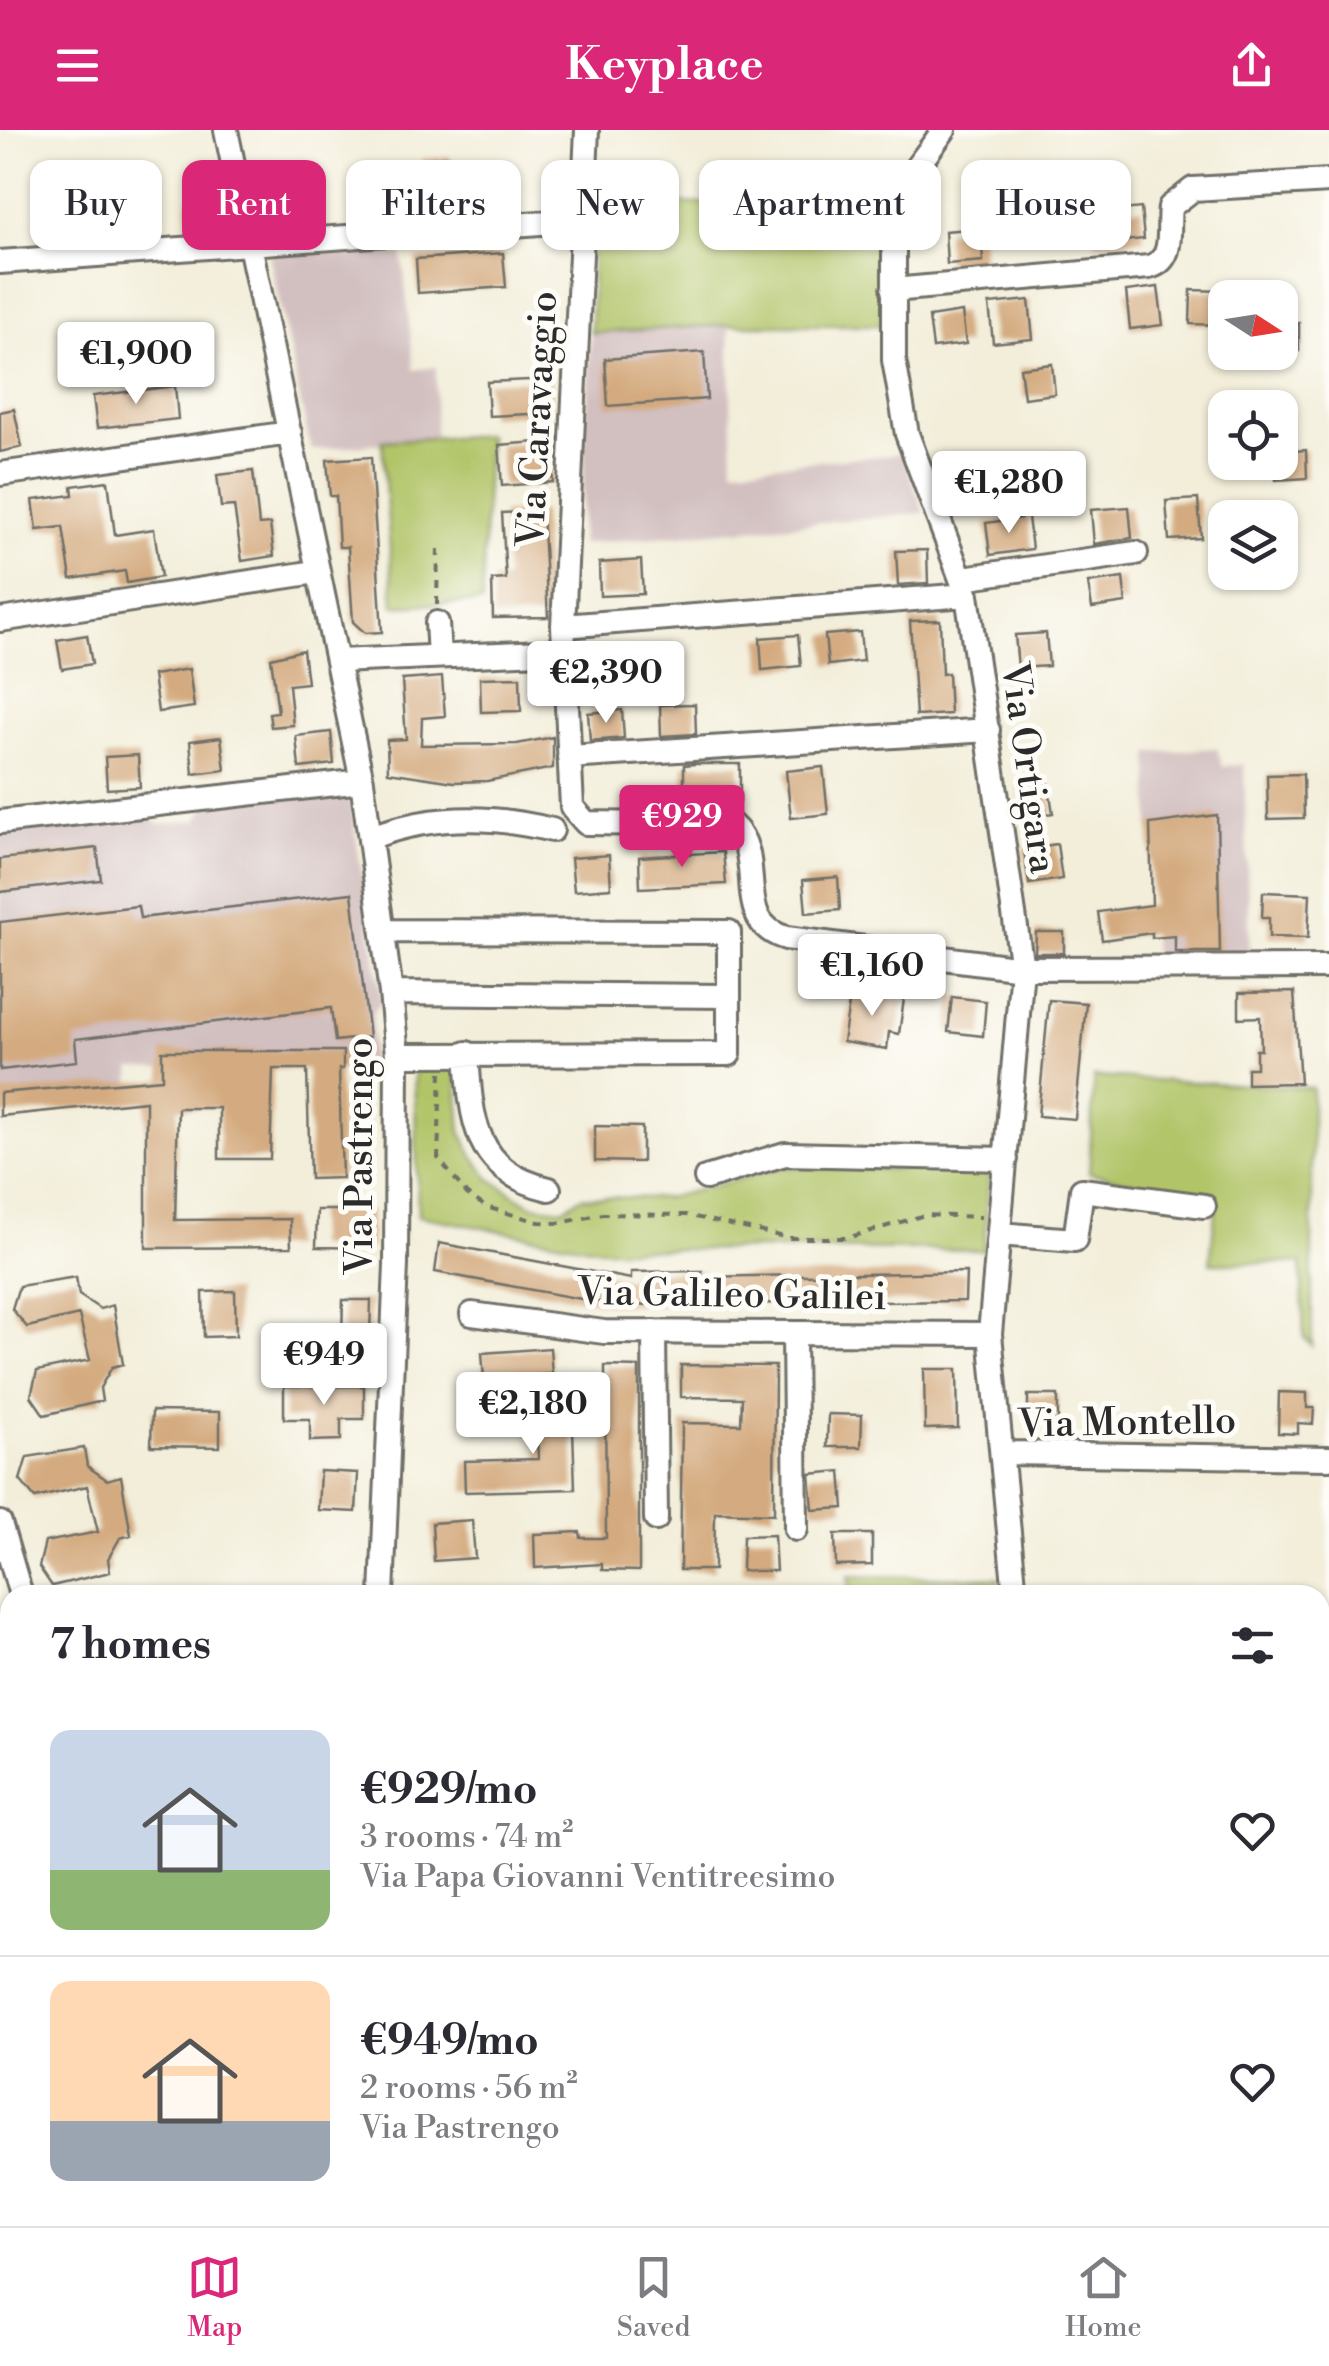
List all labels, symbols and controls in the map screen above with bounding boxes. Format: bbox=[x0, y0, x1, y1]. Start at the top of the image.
text: Keyplace bbox=[566, 37, 763, 94]
icon: menu bbox=[50, 38, 105, 93]
icon: share bbox=[1224, 38, 1279, 93]
chip: Buy bbox=[30, 160, 162, 250]
chip: Rent bbox=[182, 160, 326, 250]
chip: Filters bbox=[346, 160, 521, 250]
chip: New bbox=[541, 160, 679, 250]
chip: Apartment bbox=[699, 160, 941, 250]
chip: House bbox=[961, 160, 1131, 250]
north arrow bbox=[1208, 280, 1298, 370]
map controls bbox=[1208, 280, 1298, 590]
street label: Via Caravaggio bbox=[508, 290, 568, 549]
pin: €1,900 bbox=[55, 322, 217, 407]
text: €1,900 bbox=[79, 334, 193, 374]
button: locate bbox=[1208, 390, 1298, 480]
pin: €1,280 bbox=[928, 451, 1090, 536]
text: €1,280 bbox=[954, 463, 1064, 503]
button: layers bbox=[1208, 500, 1298, 590]
pin: €2,390 bbox=[525, 641, 687, 726]
text: €2,390 bbox=[549, 653, 663, 693]
street label: Via Ortigara bbox=[990, 659, 1066, 877]
pin: €929 bbox=[623, 785, 741, 870]
text: €929 bbox=[641, 797, 723, 837]
pin: €1,160 bbox=[791, 934, 953, 1019]
text: €1,160 bbox=[820, 946, 924, 986]
street label: Via Pastrengo bbox=[337, 1037, 384, 1276]
street label: Via Galileo Galilei bbox=[576, 1269, 887, 1321]
pin: €949 bbox=[265, 1323, 383, 1408]
text: €949 bbox=[283, 1335, 365, 1375]
pin: €2,180 bbox=[452, 1372, 614, 1457]
text: €2,180 bbox=[478, 1384, 588, 1424]
street label: Via Montello bbox=[1016, 1398, 1237, 1448]
icon: filters bbox=[1225, 1618, 1280, 1673]
text: 7 homes bbox=[50, 1619, 211, 1672]
text: €929/mo bbox=[360, 1764, 537, 1817]
icon: home bbox=[130, 1770, 250, 1890]
icon: heart bbox=[1225, 1803, 1280, 1858]
text: 3 rooms · 74 m² bbox=[360, 1817, 573, 1857]
text: Via Papa Giovanni Ventitreesimo bbox=[360, 1857, 836, 1897]
text: €949/mo bbox=[360, 2015, 539, 2068]
icon: home bbox=[130, 2021, 250, 2141]
icon: heart bbox=[1225, 2054, 1280, 2109]
text: 2 rooms · 56 m² bbox=[360, 2068, 578, 2108]
text: Via Pastrengo bbox=[360, 2108, 560, 2148]
tab: Map bbox=[187, 2250, 242, 2345]
tab: Saved bbox=[617, 2250, 690, 2345]
tab: Home bbox=[1065, 2250, 1142, 2345]

